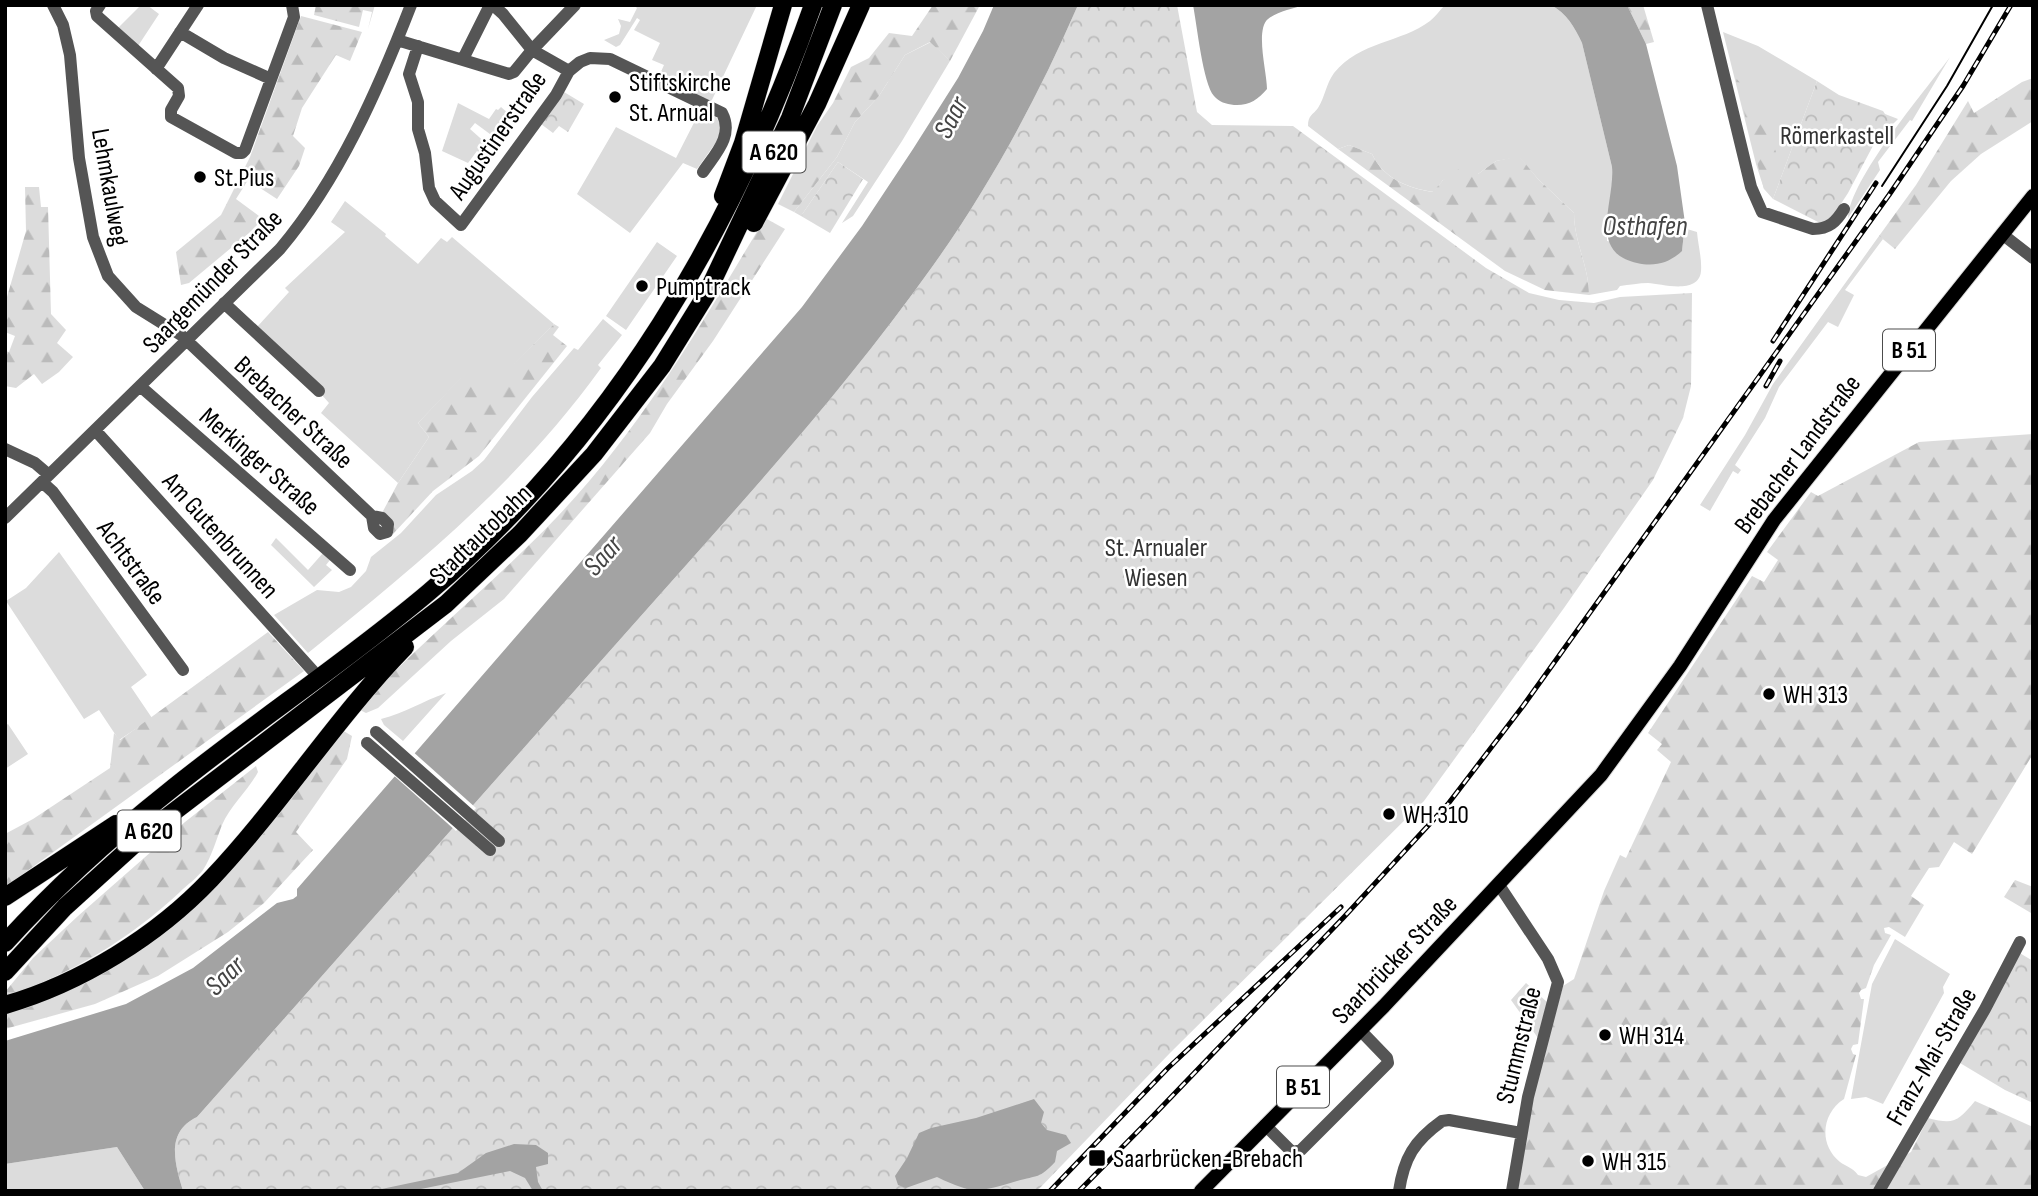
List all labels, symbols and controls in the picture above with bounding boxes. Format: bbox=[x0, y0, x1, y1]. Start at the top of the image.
street label: Augustinerstraße bbox=[442, 66, 554, 207]
place label: Stiftskirche St. Arnual bbox=[629, 68, 731, 129]
marker: Stiftskirche St. Arnual bbox=[607, 89, 623, 105]
water label: Saar bbox=[927, 90, 976, 144]
park label: Römerkastell bbox=[1780, 121, 1894, 152]
street label: Lehmkaulweg bbox=[84, 126, 135, 248]
road number: A 620 bbox=[742, 132, 806, 172]
place label: St.Pius bbox=[214, 163, 274, 194]
marker: St.Pius bbox=[192, 169, 208, 185]
street label: Saargemünder Straße bbox=[137, 204, 289, 360]
water label: Osthafen bbox=[1603, 210, 1688, 243]
place label: Pumptrack bbox=[656, 272, 751, 303]
marker: Pumptrack bbox=[634, 278, 650, 294]
road number: B 51 bbox=[1883, 330, 1935, 370]
street label: Brebacher Straße bbox=[227, 350, 359, 476]
street label: Brebacher Landstraße bbox=[1728, 369, 1868, 540]
street label: Merkinger Straße bbox=[193, 402, 325, 523]
street label: Am Gutenbrunnen bbox=[155, 466, 284, 605]
street label: Stadtautobahn bbox=[424, 479, 539, 591]
street label: Achtstraße bbox=[89, 514, 172, 611]
water label: Saar bbox=[577, 528, 630, 583]
park label: St. Arnualer Wiesen bbox=[1105, 533, 1208, 594]
place label: WH 313 bbox=[1783, 680, 1848, 711]
marker: WH 313 bbox=[1761, 686, 1777, 702]
place label: WH 310 bbox=[1403, 800, 1469, 831]
marker: WH 310 bbox=[1381, 806, 1397, 822]
road number: A 620 bbox=[118, 810, 180, 852]
street label: Saarbrücker Straße bbox=[1326, 889, 1464, 1031]
water label: Saar bbox=[198, 949, 253, 1003]
street label: Franz-Mai-Straße bbox=[1880, 982, 1984, 1131]
street label: Stummstraße bbox=[1490, 984, 1549, 1107]
place label: WH 314 bbox=[1619, 1021, 1684, 1052]
marker: WH 314 bbox=[1597, 1027, 1613, 1043]
road number: B 51 bbox=[1277, 1066, 1329, 1107]
place label: Saarbrücken-Brebach bbox=[1113, 1144, 1303, 1175]
place label: WH 315 bbox=[1602, 1147, 1667, 1178]
marker: Saarbrücken-Brebach bbox=[1087, 1148, 1107, 1168]
marker: WH 315 bbox=[1580, 1153, 1596, 1169]

